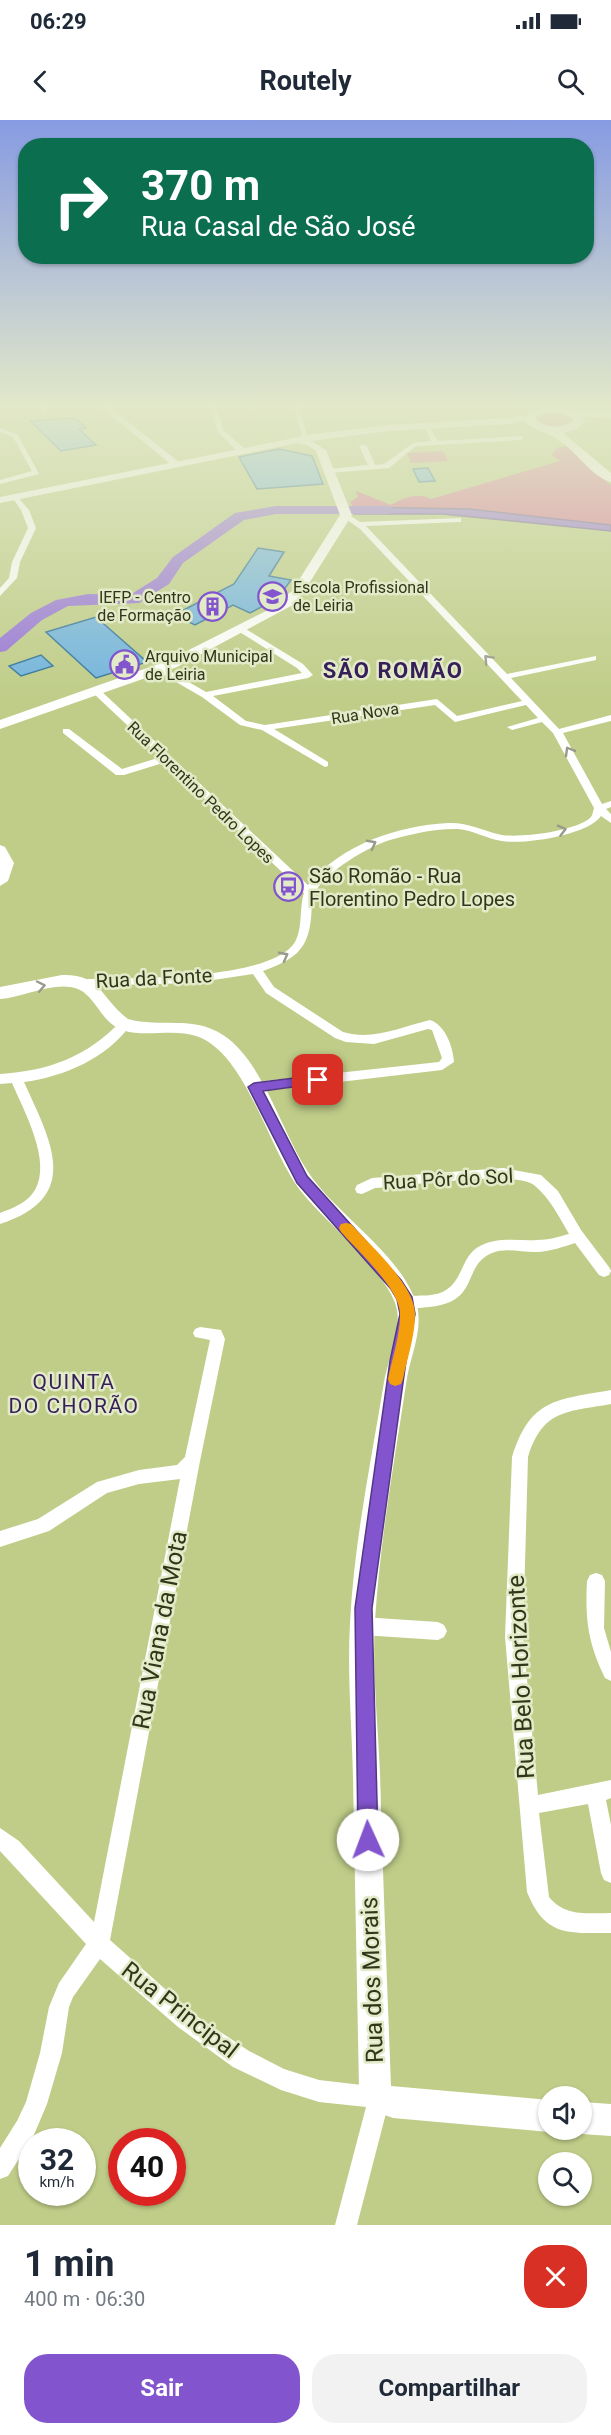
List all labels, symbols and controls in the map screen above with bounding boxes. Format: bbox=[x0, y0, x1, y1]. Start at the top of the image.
text: 06:29 bbox=[30, 9, 87, 34]
icon: back bbox=[24, 65, 57, 98]
text: Routely bbox=[259, 65, 352, 97]
icon: search bbox=[554, 65, 587, 98]
text: 370 m bbox=[141, 161, 260, 210]
icon: right bbox=[42, 162, 120, 240]
text: Rua Casal de São José bbox=[141, 211, 416, 243]
place label: Escola Profissional de Leiria bbox=[293, 578, 429, 615]
school or university icon: Escola Profissional de Leiria bbox=[256, 580, 288, 612]
place label: IEFP - Centro de Formação bbox=[97, 588, 191, 625]
building icon: IEFP - Centro de Formação bbox=[196, 590, 228, 622]
place label: Arquivo Municipal de Leiria bbox=[145, 647, 273, 684]
public building icon: Arquivo Municipal de Leiria bbox=[108, 649, 140, 681]
one-way arrow bbox=[484, 656, 495, 666]
district label: SÃO ROMÃO bbox=[323, 658, 463, 683]
street label: Rua Nova bbox=[330, 699, 400, 728]
street label: Rua Florentino Pedro Lopes bbox=[123, 717, 278, 867]
one-way arrow bbox=[565, 747, 576, 757]
one-way arrow bbox=[556, 825, 566, 838]
one-way arrow bbox=[365, 840, 376, 851]
place label: São Romão - Rua Florentino Pedro Lopes bbox=[309, 864, 515, 911]
bus stop icon: São Romão - Rua Florentino Pedro Lopes bbox=[272, 871, 304, 903]
one-way arrow bbox=[278, 952, 288, 963]
street label: Rua da Fonte bbox=[95, 963, 213, 993]
one-way arrow bbox=[36, 980, 46, 993]
pin bbox=[292, 1054, 343, 1105]
icon: arrive bbox=[301, 1063, 334, 1096]
street label: Rua Pôr do Sol bbox=[382, 1164, 514, 1194]
district label: QUINTA DO CHORÃO bbox=[8, 1370, 140, 1418]
street label: Rua Viana da Mota bbox=[127, 1528, 193, 1732]
street label: Rua Belo Horizonte bbox=[502, 1574, 540, 1780]
position arrow bbox=[336, 1808, 400, 1872]
street label: Rua dos Morais bbox=[355, 1896, 389, 2064]
street label: Rua Principal bbox=[116, 1956, 244, 2064]
map controls bbox=[538, 2086, 592, 2206]
button: sound bbox=[538, 2086, 592, 2140]
speed limit sign: 40 bbox=[108, 2128, 186, 2206]
text: 32 bbox=[40, 2142, 74, 2177]
button: search bbox=[538, 2152, 592, 2206]
text: km/h bbox=[39, 2173, 75, 2191]
text: 1 min bbox=[24, 2243, 115, 2285]
button: close bbox=[524, 2245, 587, 2308]
text: 400 m · 06:30 bbox=[24, 2287, 145, 2311]
button: Sair bbox=[24, 2354, 300, 2423]
button: Compartilhar bbox=[312, 2354, 587, 2423]

